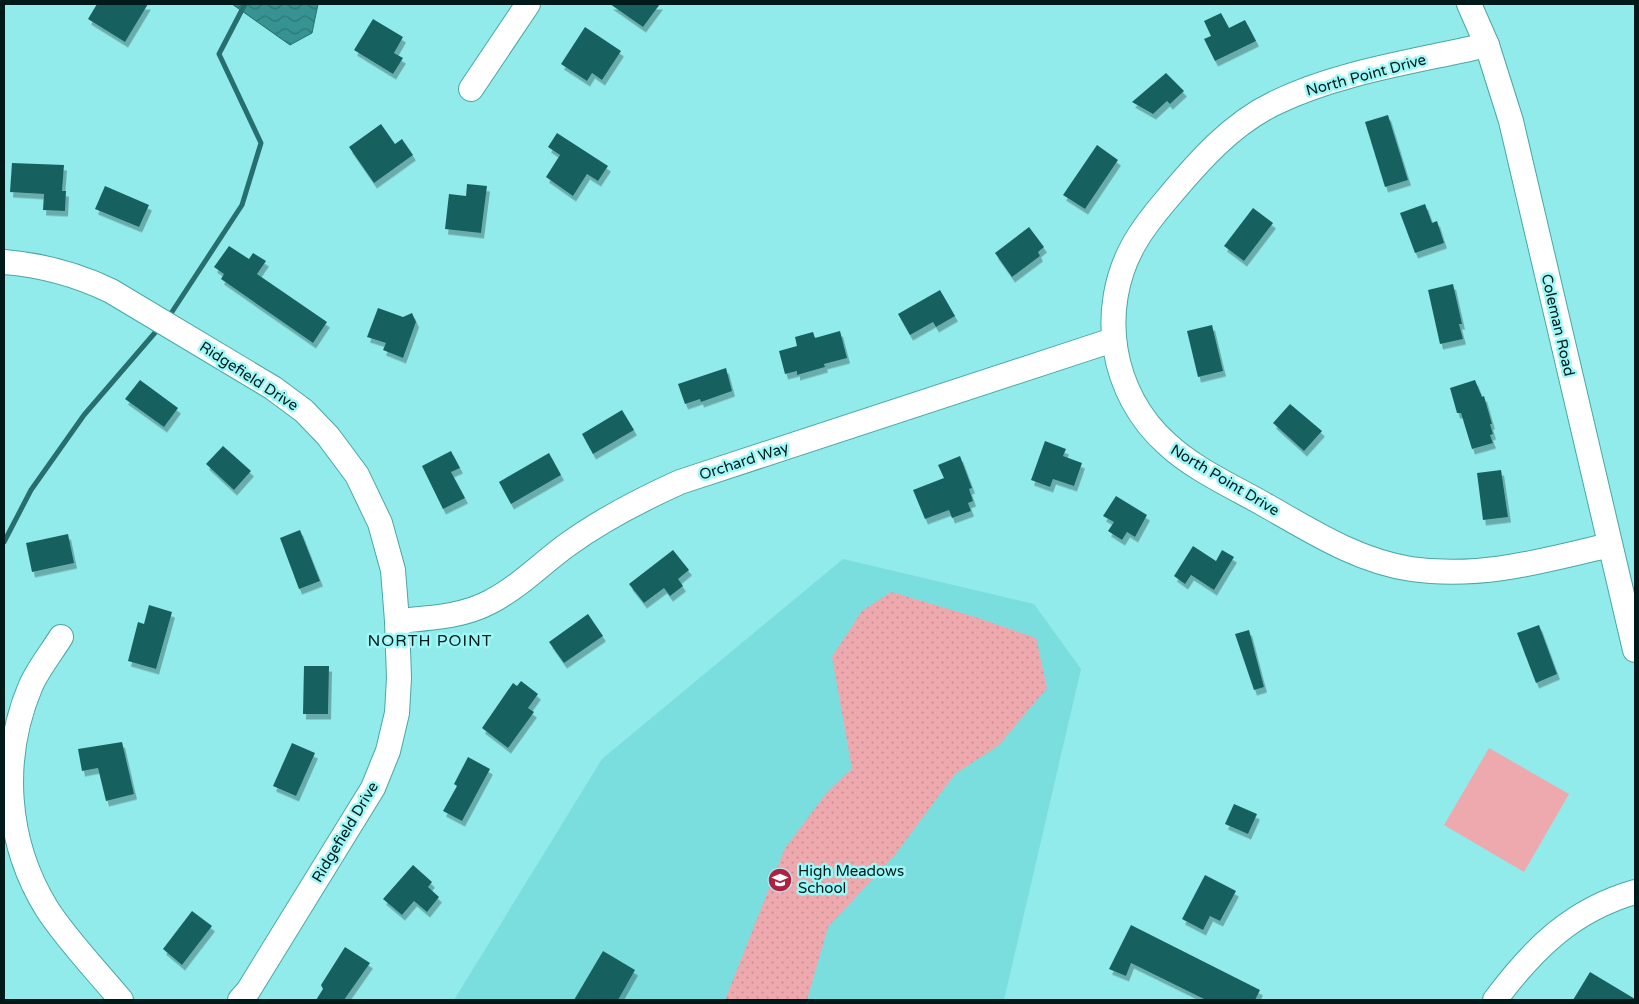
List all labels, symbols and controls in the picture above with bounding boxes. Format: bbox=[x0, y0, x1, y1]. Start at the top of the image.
street label: North Point Drive bbox=[1304, 50, 1428, 100]
street label: Coleman Road bbox=[1537, 272, 1579, 378]
street label: Ridgefield Drive bbox=[196, 337, 302, 415]
street label: Orchard Way bbox=[697, 438, 791, 484]
street label: North Point Drive bbox=[1167, 440, 1283, 520]
district label: NORTH POINT bbox=[367, 631, 493, 651]
street label: Ridgefield Drive bbox=[308, 779, 382, 885]
place label: High Meadows School bbox=[798, 862, 904, 897]
school or university icon: High Meadows School bbox=[767, 867, 793, 893]

